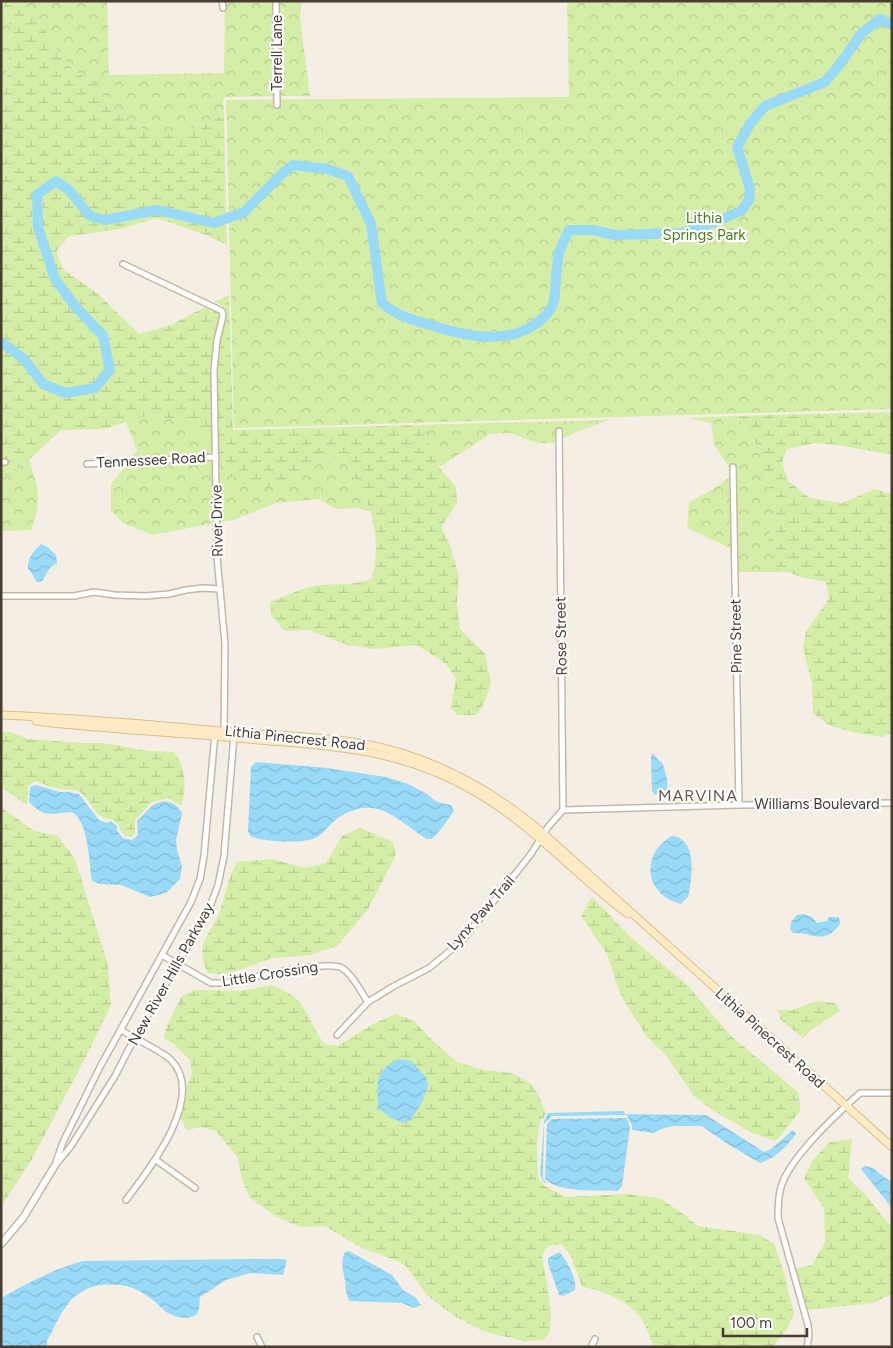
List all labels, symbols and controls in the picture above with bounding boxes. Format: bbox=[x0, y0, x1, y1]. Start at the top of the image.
street label: Terrell Lane bbox=[268, 15, 286, 91]
park label: Lithia Springs Park bbox=[662, 209, 746, 244]
street label: Tennessee Road bbox=[96, 448, 206, 472]
street label: River Drive bbox=[207, 485, 227, 557]
street label: Rose Street bbox=[551, 596, 571, 676]
street label: Pine Street bbox=[726, 598, 746, 673]
street label: Lithia Pinecrest Road bbox=[224, 722, 366, 754]
district label: MARVINA bbox=[658, 786, 738, 805]
street label: Williams Boulevard bbox=[754, 795, 880, 813]
street label: Lynx Paw Trail bbox=[444, 872, 518, 954]
street label: New River Hills Parkway bbox=[124, 900, 218, 1048]
street label: Little Crossing bbox=[221, 958, 319, 990]
street label: Lithia Pinecrest Road bbox=[712, 984, 828, 1092]
scale bar bbox=[723, 1306, 807, 1338]
text: 100 m bbox=[730, 1314, 772, 1332]

